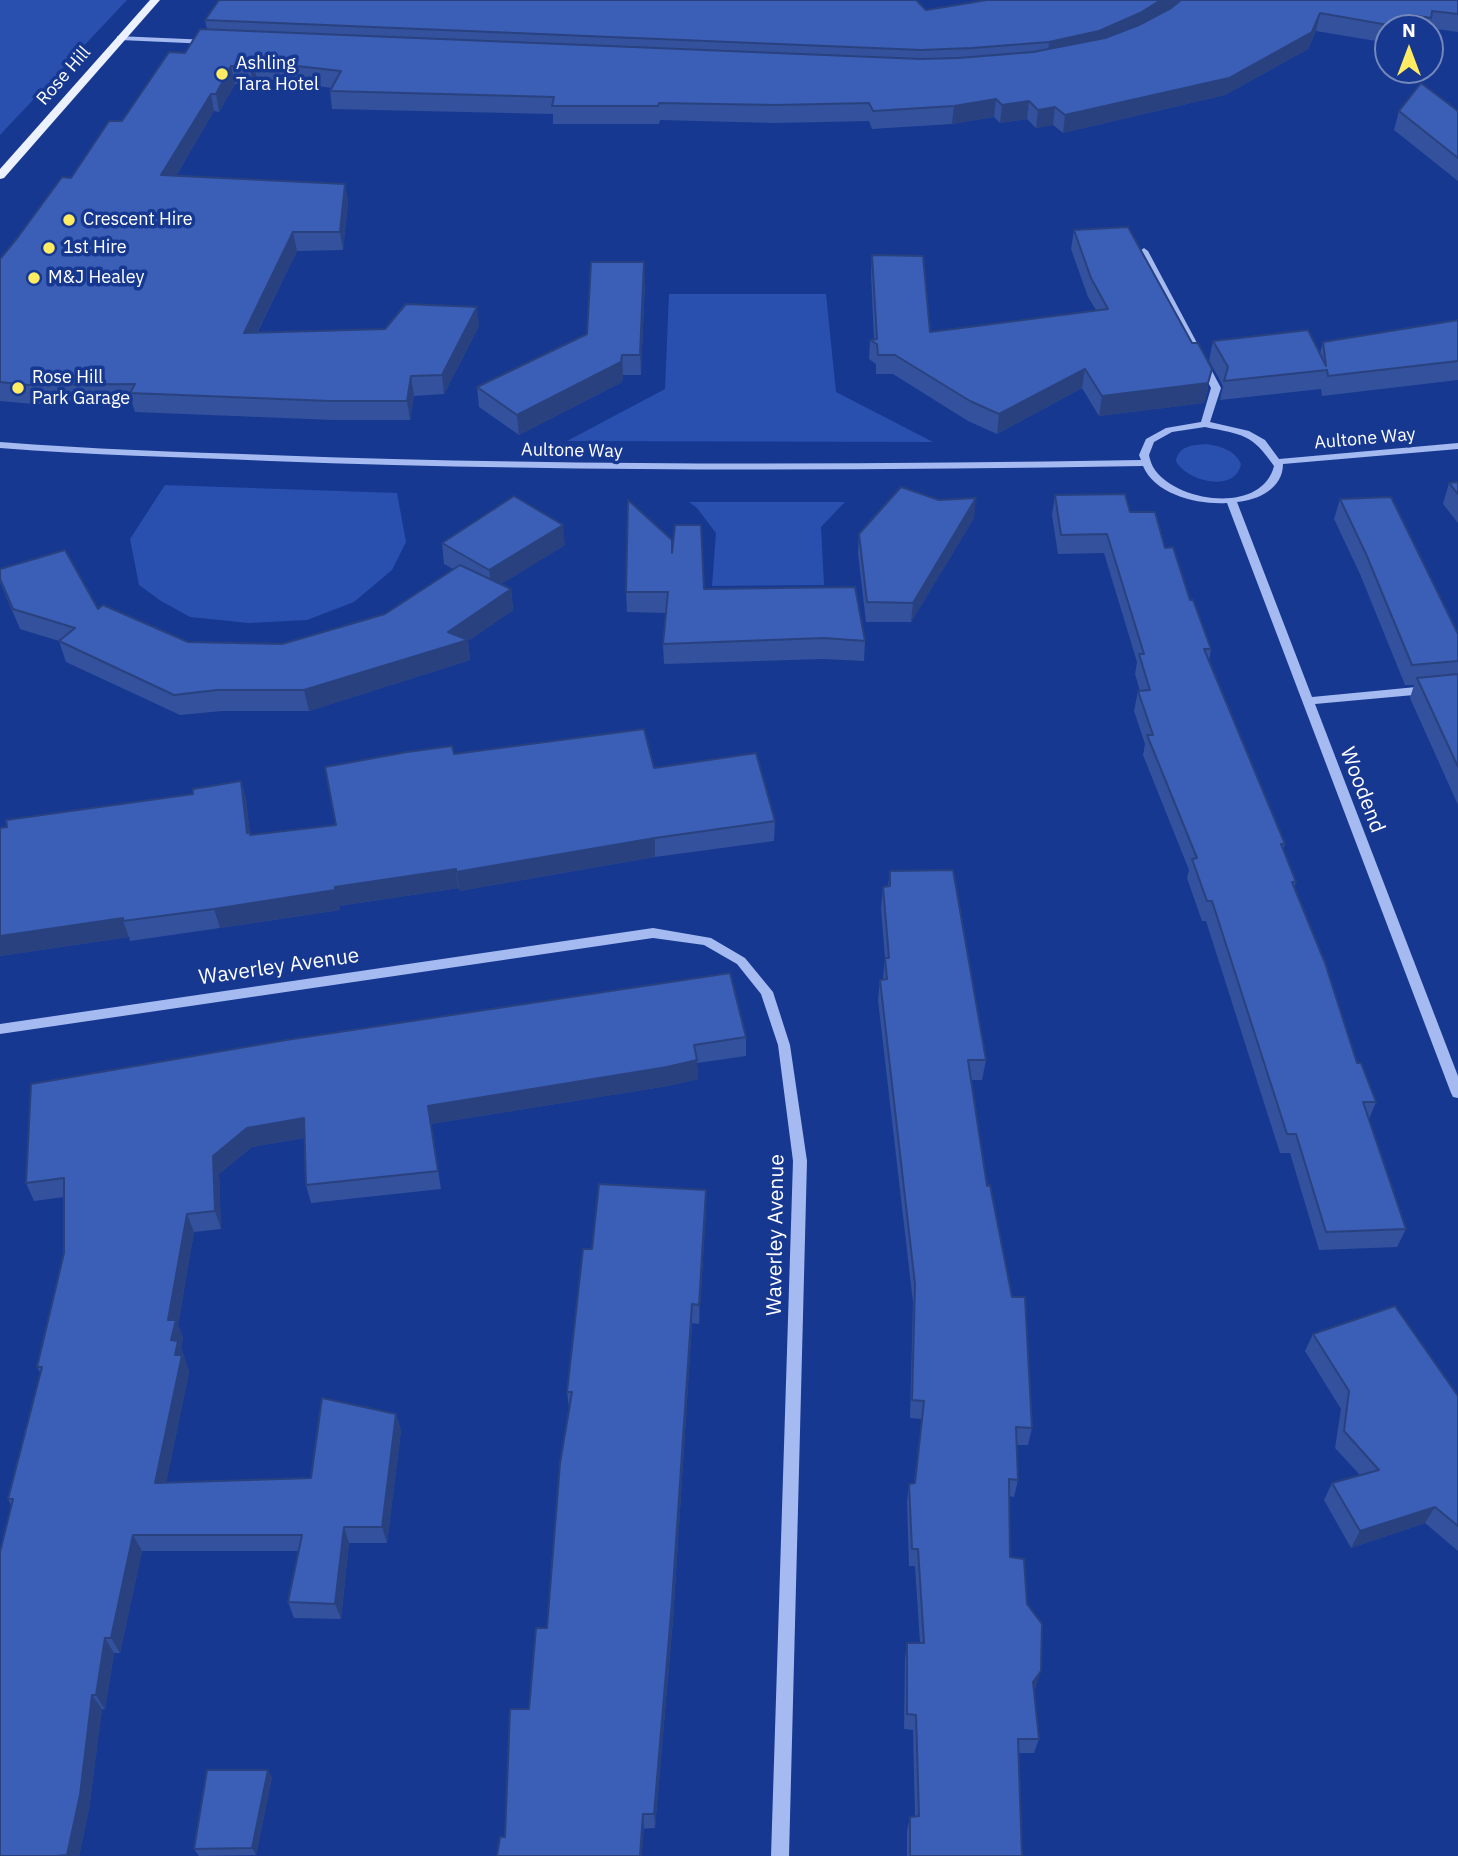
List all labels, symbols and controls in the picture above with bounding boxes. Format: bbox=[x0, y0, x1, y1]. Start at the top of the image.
north arrow bbox=[1374, 14, 1444, 84]
text: N bbox=[1402, 18, 1416, 42]
street label: Rose Hill bbox=[33, 42, 95, 110]
place label: Ashling Tara Hotel bbox=[236, 53, 319, 96]
marker: Ashling Tara Hotel bbox=[214, 66, 230, 82]
place label: Crescent Hire bbox=[83, 209, 193, 231]
marker: Crescent Hire bbox=[61, 212, 77, 228]
place label: 1st Hire bbox=[63, 237, 127, 259]
marker: 1st Hire bbox=[41, 240, 57, 256]
place label: M&J Healey bbox=[48, 267, 144, 289]
marker: M&J Healey bbox=[26, 270, 42, 286]
place label: Rose Hill Park Garage bbox=[32, 367, 130, 410]
marker: Rose Hill Park Garage bbox=[10, 380, 26, 396]
street label: Aultone Way bbox=[1313, 424, 1417, 454]
street label: Aultone Way bbox=[521, 439, 623, 463]
street label: Woodend bbox=[1334, 744, 1390, 836]
street label: Waverley Avenue bbox=[197, 943, 361, 991]
street label: Waverley Avenue bbox=[762, 1154, 790, 1316]

